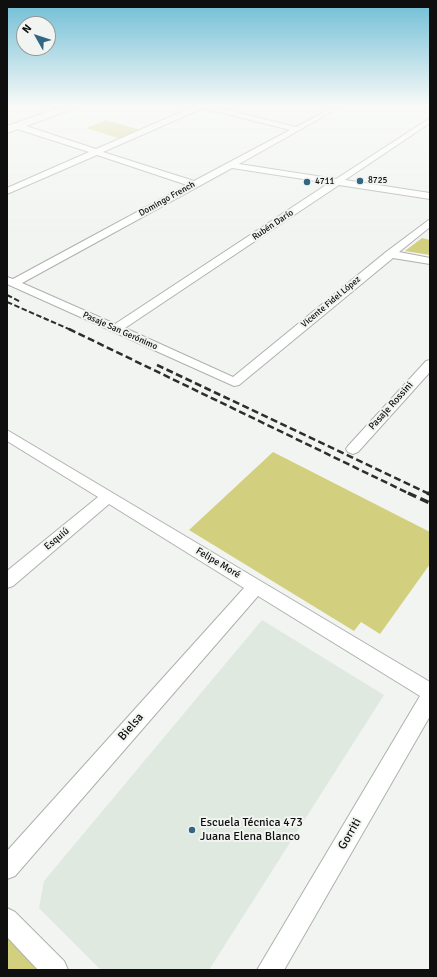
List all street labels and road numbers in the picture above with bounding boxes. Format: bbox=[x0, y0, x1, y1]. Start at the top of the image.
street label: Domingo French bbox=[137, 179, 197, 219]
street label: Rubén Darío bbox=[250, 207, 296, 243]
street label: Vicente Fidel López bbox=[299, 274, 363, 330]
street label: Pasaje San Gerónimo bbox=[81, 310, 159, 352]
street label: Pasaje Rossini bbox=[366, 379, 416, 433]
street label: Esquiú bbox=[42, 525, 72, 553]
street label: Felipe Moré bbox=[194, 545, 242, 581]
street label: Bielsa bbox=[115, 710, 147, 744]
street label: Gorriti bbox=[335, 816, 365, 852]

